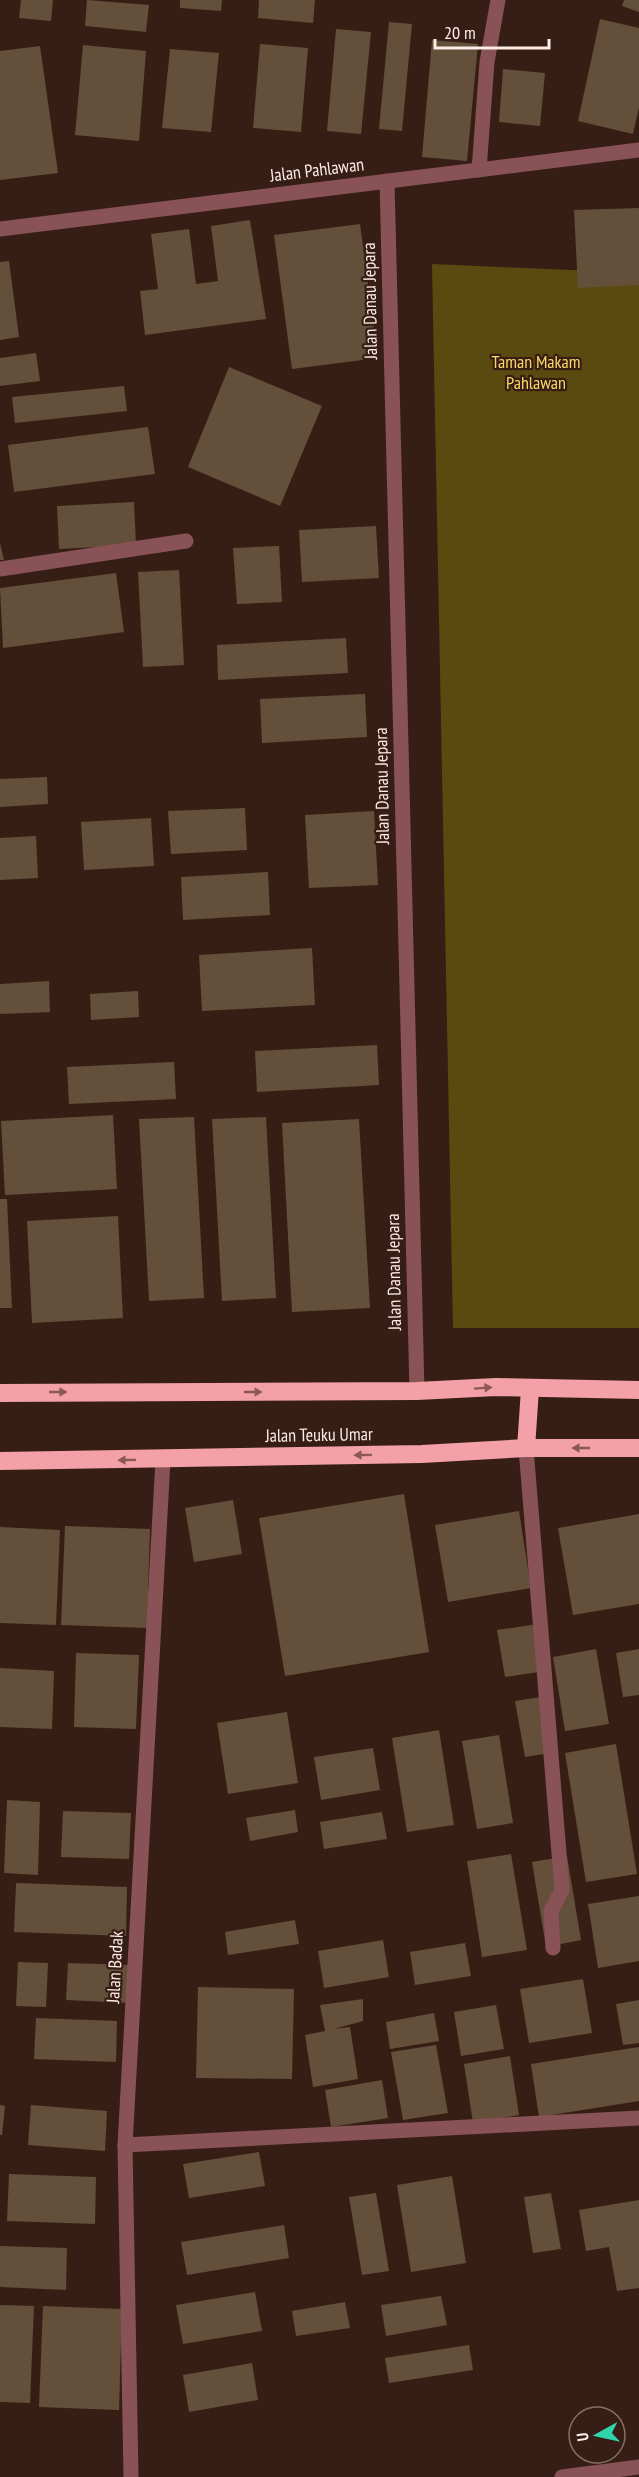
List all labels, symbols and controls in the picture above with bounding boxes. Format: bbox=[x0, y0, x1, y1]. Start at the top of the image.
scale bar bbox=[435, 12, 549, 50]
text: 20 m bbox=[444, 21, 476, 44]
street label: Jalan Pahlawan bbox=[268, 152, 365, 187]
street label: Jalan Danau Jepara bbox=[357, 242, 382, 361]
park label: Taman Makam Pahlawan bbox=[492, 350, 580, 394]
street label: Jalan Danau Jepara bbox=[369, 727, 394, 846]
street label: Jalan Danau Jepara bbox=[381, 1213, 406, 1332]
one-way arrow bbox=[474, 1383, 493, 1393]
one-way arrow bbox=[49, 1387, 68, 1397]
one-way arrow bbox=[244, 1387, 263, 1396]
street label: Jalan Teuku Umar bbox=[264, 1422, 373, 1447]
one-way arrow bbox=[571, 1443, 590, 1453]
one-way arrow bbox=[354, 1450, 373, 1460]
one-way arrow bbox=[117, 1455, 136, 1465]
street label: Jalan Badak bbox=[101, 1930, 128, 2005]
north arrow bbox=[567, 2405, 627, 2465]
text: U bbox=[572, 2432, 593, 2443]

